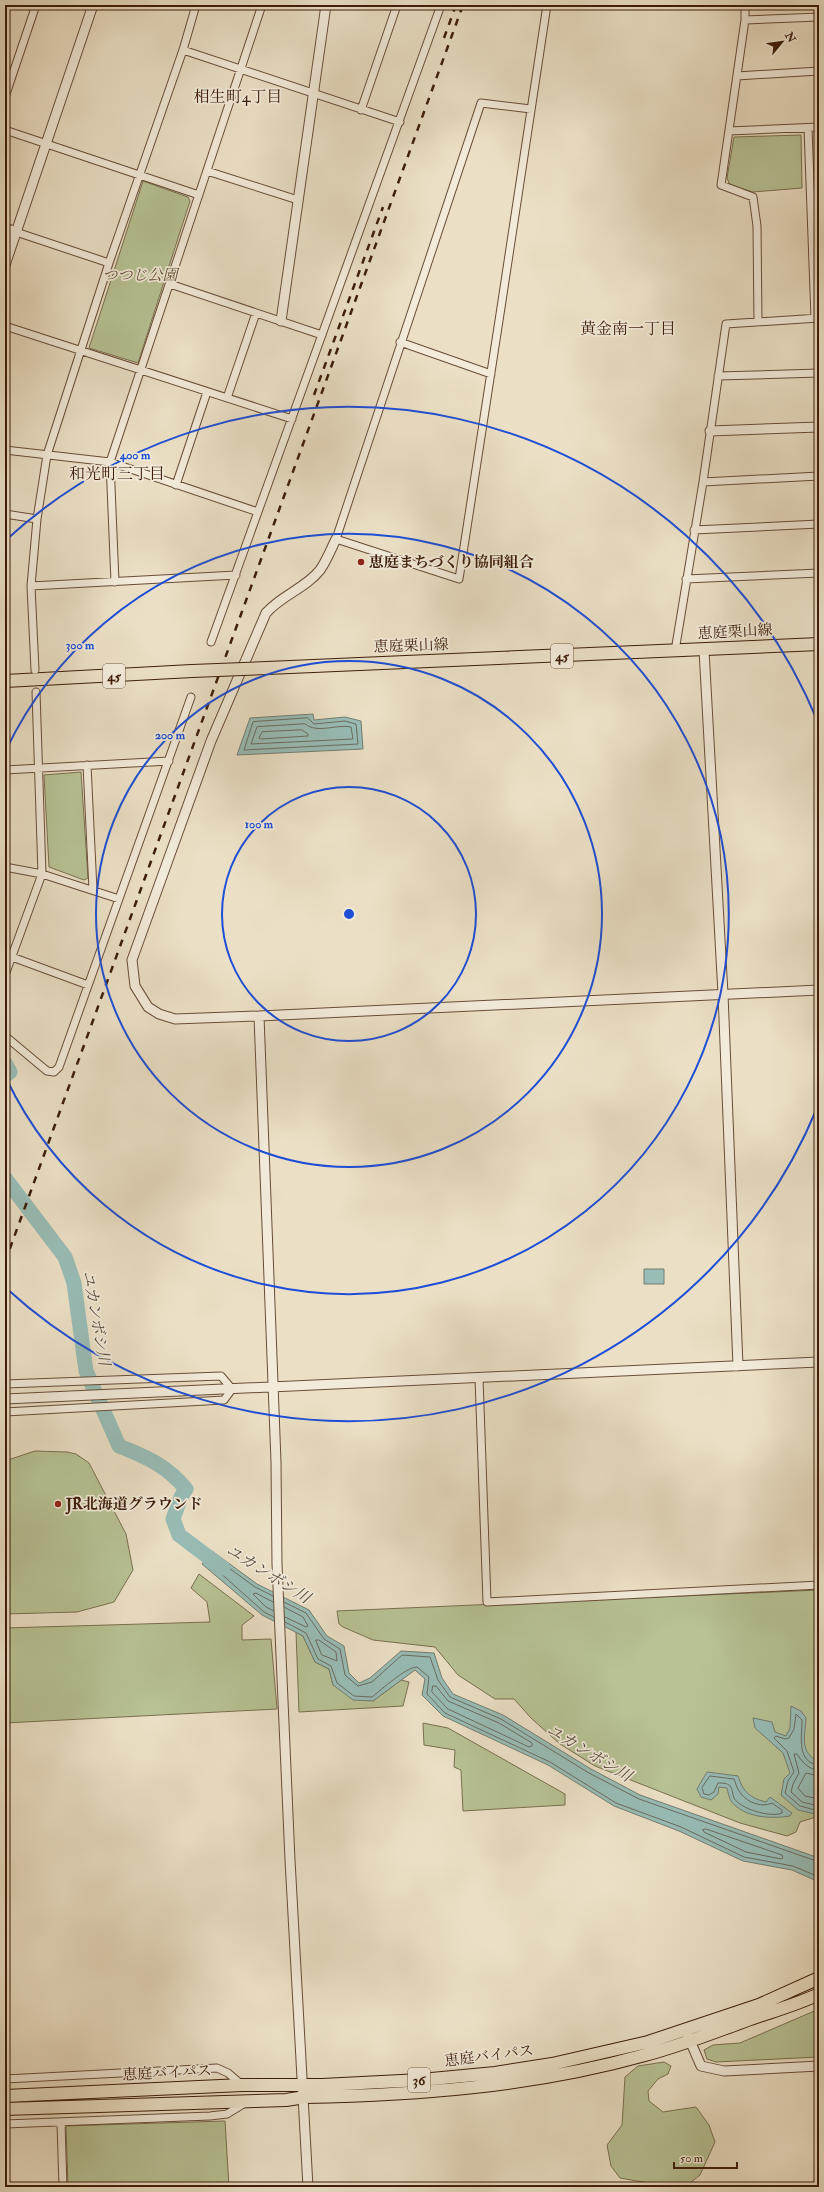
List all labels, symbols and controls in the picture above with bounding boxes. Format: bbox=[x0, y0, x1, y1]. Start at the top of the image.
north arrow bbox=[762, 22, 802, 62]
text: N bbox=[782, 29, 799, 46]
district label: 相生町4丁目 bbox=[194, 87, 282, 107]
park label: つつじ公園 bbox=[102, 266, 180, 285]
district label: 黄金南一丁目 bbox=[580, 319, 676, 339]
text: 400 m bbox=[119, 448, 151, 463]
district label: 和光町三丁目 bbox=[69, 464, 165, 484]
place label: 恵庭まちづくり協同組合 bbox=[369, 553, 534, 572]
marker: 恵庭まちづくり協同組合 bbox=[356, 557, 366, 567]
street label: 恵庭栗山線 bbox=[697, 621, 773, 643]
street label: 恵庭栗山線 bbox=[373, 635, 449, 657]
text: 300 m bbox=[66, 638, 95, 653]
road number: 45 bbox=[551, 644, 573, 668]
road number: 45 bbox=[103, 664, 125, 688]
text: 200 m bbox=[155, 728, 186, 743]
text: 100 m bbox=[245, 817, 274, 832]
centre of rings bbox=[342, 907, 356, 921]
water label: ユカンボシ川 bbox=[78, 1269, 115, 1369]
place label: JR北海道グラウンド bbox=[65, 1495, 203, 1515]
marker: JR北海道グラウンド bbox=[53, 1499, 63, 1509]
water label: ユカンボシ川 bbox=[222, 1540, 316, 1609]
water label: ユカンボシ川 bbox=[543, 1720, 637, 1787]
street label: 恵庭バイパス bbox=[443, 2041, 535, 2071]
street label: 恵庭バイパス bbox=[122, 2061, 212, 2085]
road number: 36 bbox=[408, 2068, 430, 2092]
scale bar bbox=[674, 2144, 737, 2170]
text: 50 m bbox=[680, 2151, 704, 2166]

